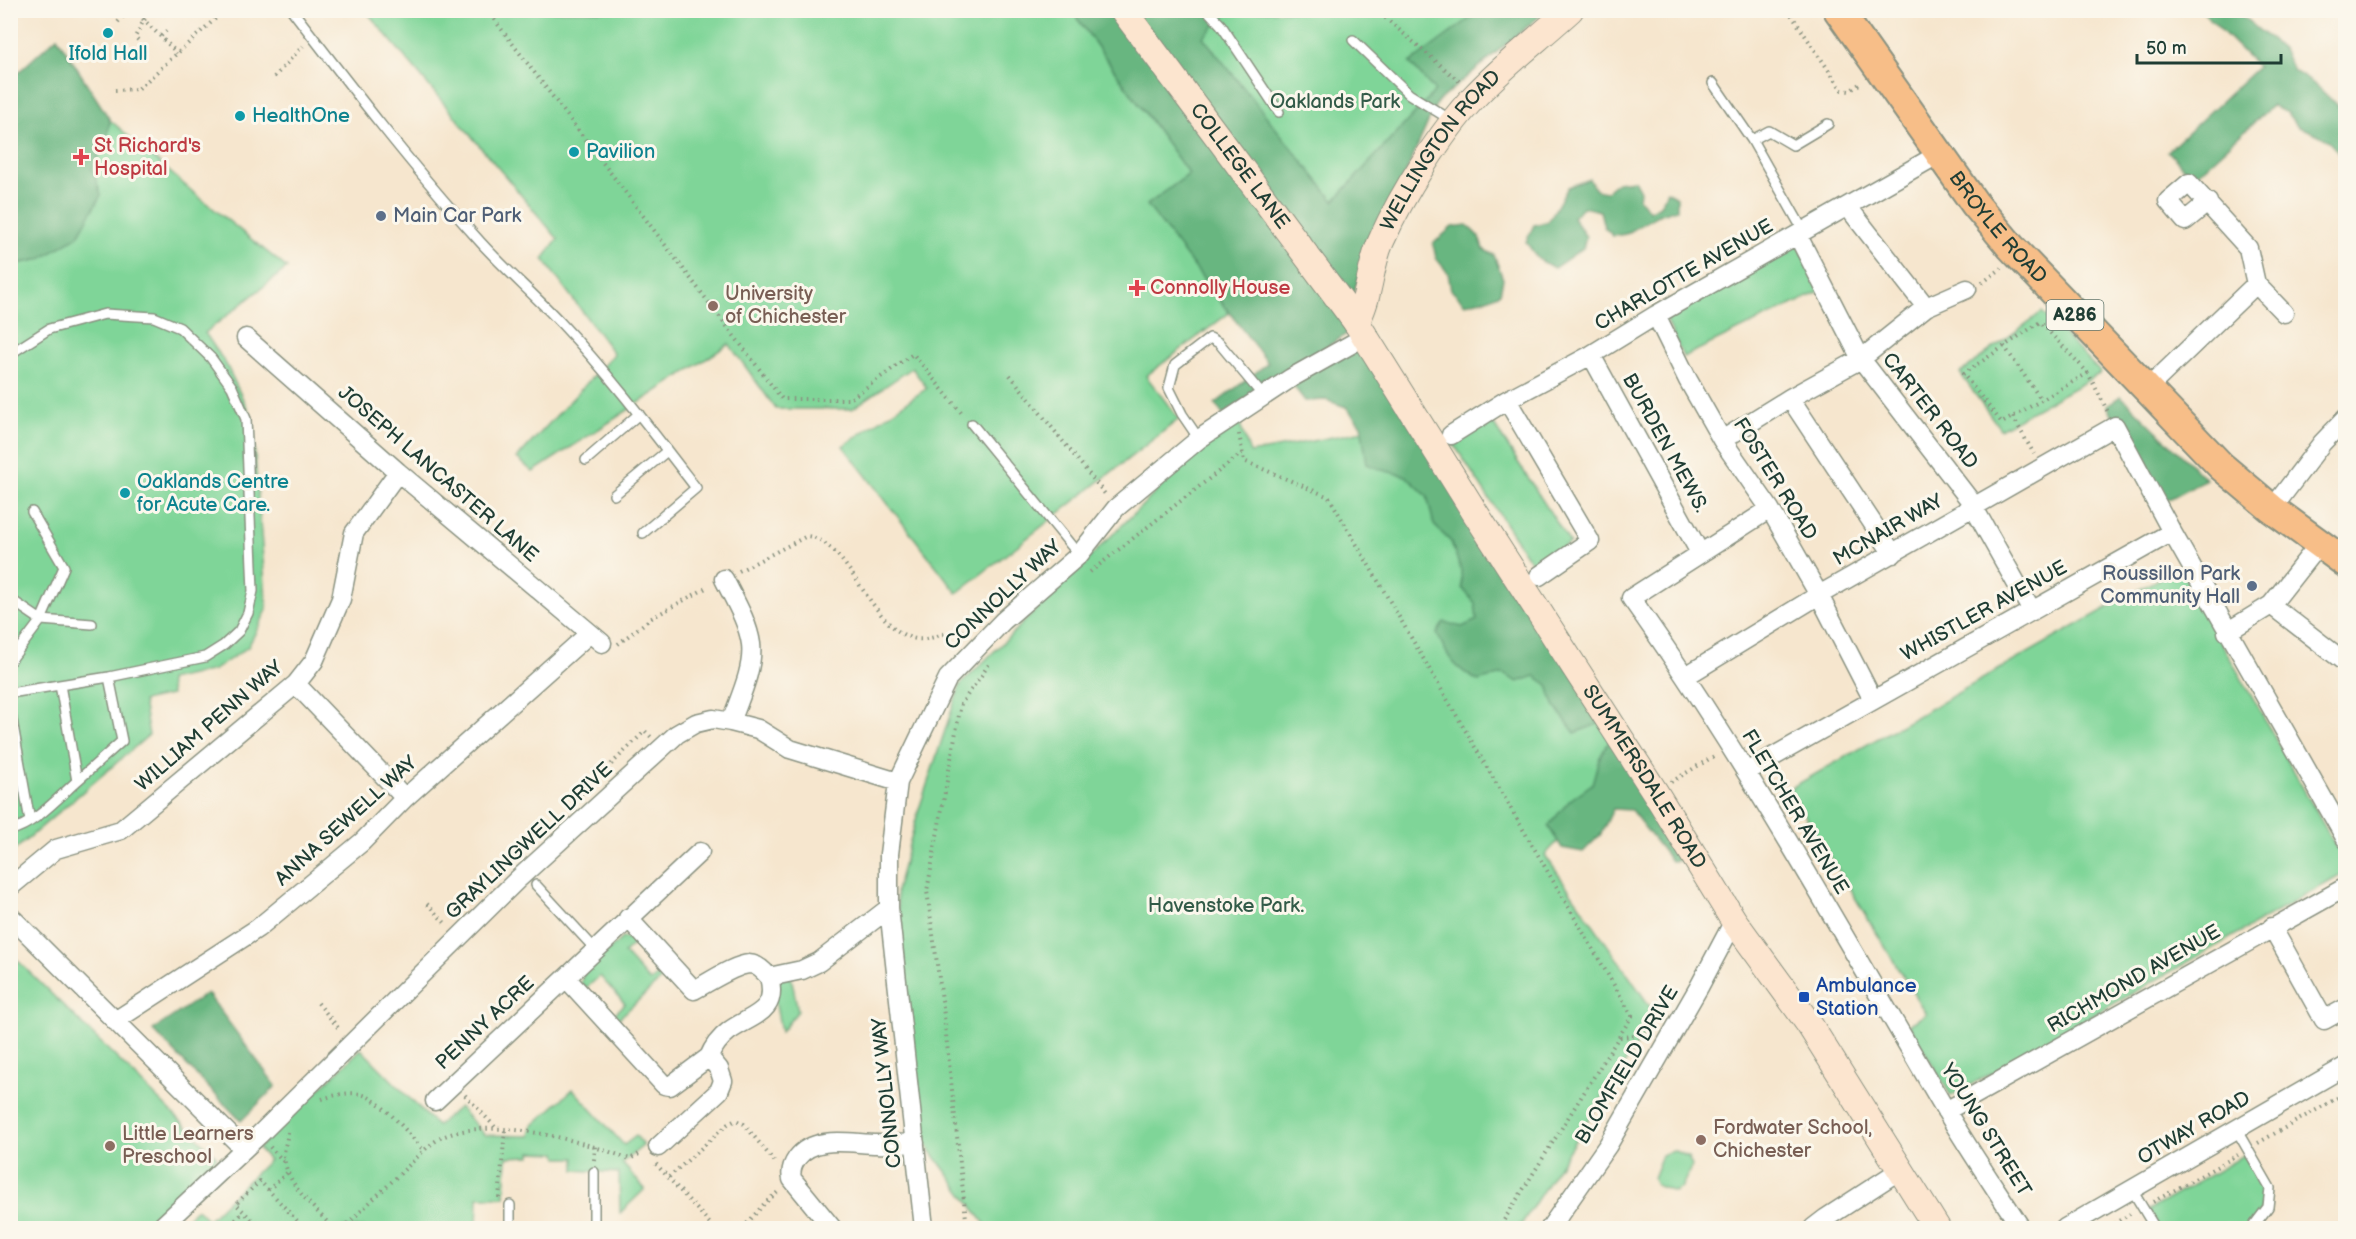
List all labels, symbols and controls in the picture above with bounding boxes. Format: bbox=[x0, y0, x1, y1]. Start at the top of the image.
marker: Ifold Hall bbox=[101, 26, 115, 40]
scale bar bbox=[2137, 27, 2281, 65]
text: 50 m bbox=[2146, 38, 2187, 59]
place label: Ifold Hall bbox=[68, 42, 148, 66]
street label: WELLINGTON ROAD bbox=[1376, 65, 1506, 235]
park label: Oaklands Park bbox=[1270, 90, 1400, 114]
street label: COLLEGE LANE bbox=[1185, 99, 1294, 234]
place label: HealthOne bbox=[252, 104, 350, 128]
marker: HealthOne bbox=[233, 109, 247, 123]
place label: St Richard's Hospital bbox=[94, 134, 201, 181]
place label: Pavilion bbox=[586, 140, 655, 164]
marker: Pavilion bbox=[567, 145, 581, 159]
marker: St Richard's Hospital bbox=[72, 148, 90, 166]
street label: BROYLE ROAD bbox=[1944, 167, 2052, 289]
place label: Main Car Park bbox=[393, 204, 521, 228]
marker: Main Car Park bbox=[374, 209, 388, 223]
street label: CHARLOTTE AVENUE bbox=[1591, 214, 1777, 336]
place label: Connolly House bbox=[1150, 276, 1290, 300]
marker: Connolly House bbox=[1128, 279, 1146, 297]
place label: University of Chichester bbox=[725, 282, 847, 329]
marker: University of Chichester bbox=[706, 299, 720, 313]
road number: A286 bbox=[2046, 300, 2104, 330]
street label: CARTER ROAD bbox=[1877, 348, 1983, 474]
street label: BURDEN MEWS. bbox=[1617, 369, 1713, 517]
street label: JOSEPH LANCASTER LANE bbox=[333, 381, 543, 567]
street label: FOSTER ROAD bbox=[1728, 414, 1822, 544]
place label: Oaklands Centre for Acute Care. bbox=[137, 470, 289, 517]
marker: Oaklands Centre for Acute Care. bbox=[118, 486, 132, 500]
street label: MCNAIR WAY bbox=[1829, 489, 1947, 571]
street label: CONNOLLY WAY bbox=[940, 535, 1067, 655]
street label: WHISTLER AVENUE bbox=[1897, 555, 2071, 667]
place label: Roussillon Park Community Hall bbox=[2100, 562, 2240, 609]
marker: Roussillon Park Community Hall bbox=[2245, 579, 2259, 593]
street label: WILLIAM PENN WAY bbox=[130, 655, 288, 797]
street label: SUMMERSDALE ROAD bbox=[1577, 681, 1711, 873]
street label: FLETCHER AVENUE bbox=[1736, 725, 1854, 899]
street label: ANNA SEWELL WAY bbox=[270, 751, 422, 891]
street label: GRAYLINGWELL DRIVE bbox=[441, 757, 617, 925]
park label: Havenstoke Park. bbox=[1148, 894, 1304, 918]
street label: RICHMOND AVENUE bbox=[2043, 920, 2225, 1038]
street label: PENNY ACRE bbox=[431, 971, 539, 1075]
place label: Ambulance Station bbox=[1816, 974, 1917, 1021]
street label: BLOMFIELD DRIVE bbox=[1570, 981, 1684, 1149]
marker: Ambulance Station bbox=[1797, 990, 1811, 1004]
street label: CONNOLLY WAY bbox=[867, 1016, 907, 1169]
street label: YOUNG STREET bbox=[1935, 1058, 2036, 1201]
street label: OTWAY ROAD bbox=[2133, 1086, 2255, 1170]
place label: Fordwater School, Chichester bbox=[1713, 1116, 1872, 1163]
place label: Little Learners Preschool bbox=[122, 1122, 254, 1169]
marker: Fordwater School, Chichester bbox=[1694, 1133, 1708, 1147]
marker: Little Learners Preschool bbox=[103, 1139, 117, 1153]

